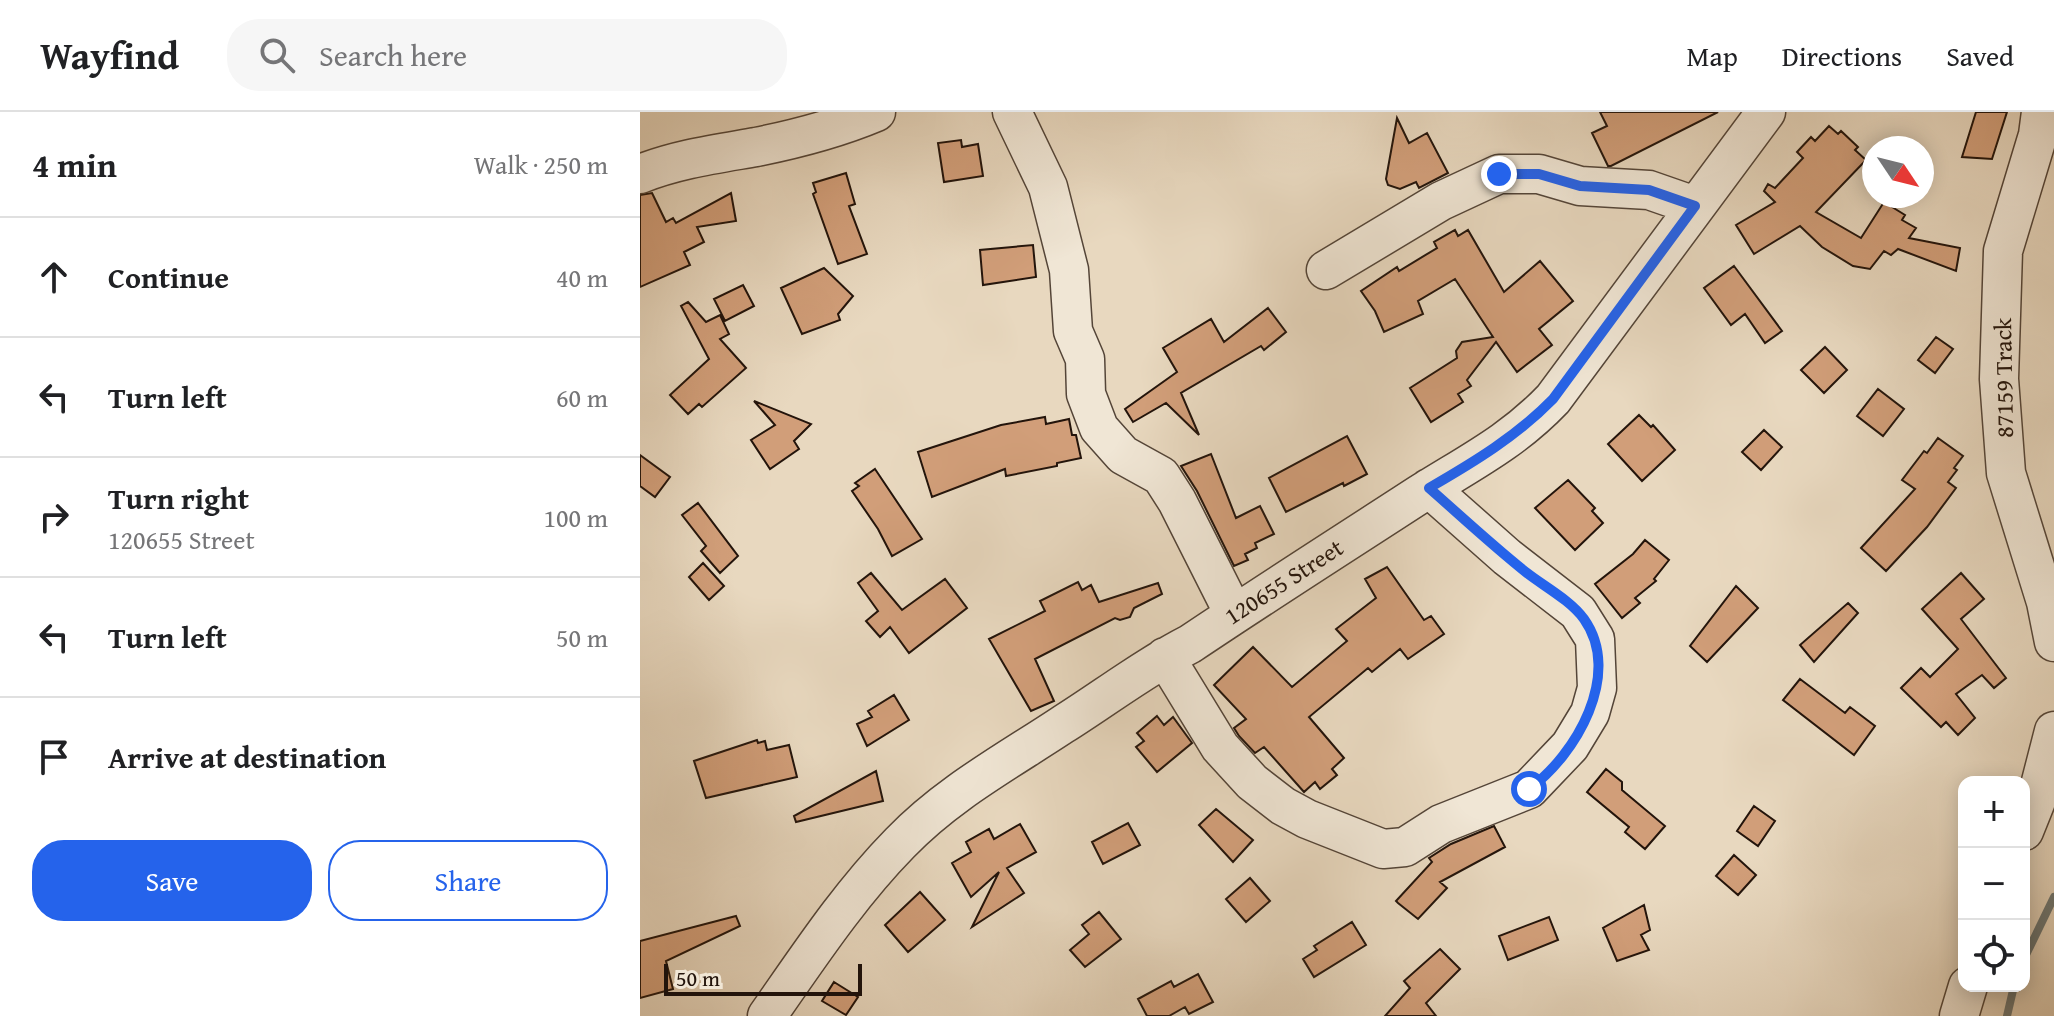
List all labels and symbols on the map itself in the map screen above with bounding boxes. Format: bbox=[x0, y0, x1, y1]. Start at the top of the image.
north arrow bbox=[1862, 136, 1934, 208]
route end bbox=[1481, 156, 1517, 192]
street label: 87159 Track bbox=[1985, 317, 2022, 438]
street label: 120655 Street bbox=[1217, 530, 1350, 633]
route start bbox=[1511, 771, 1547, 807]
scale bar bbox=[664, 960, 862, 996]

